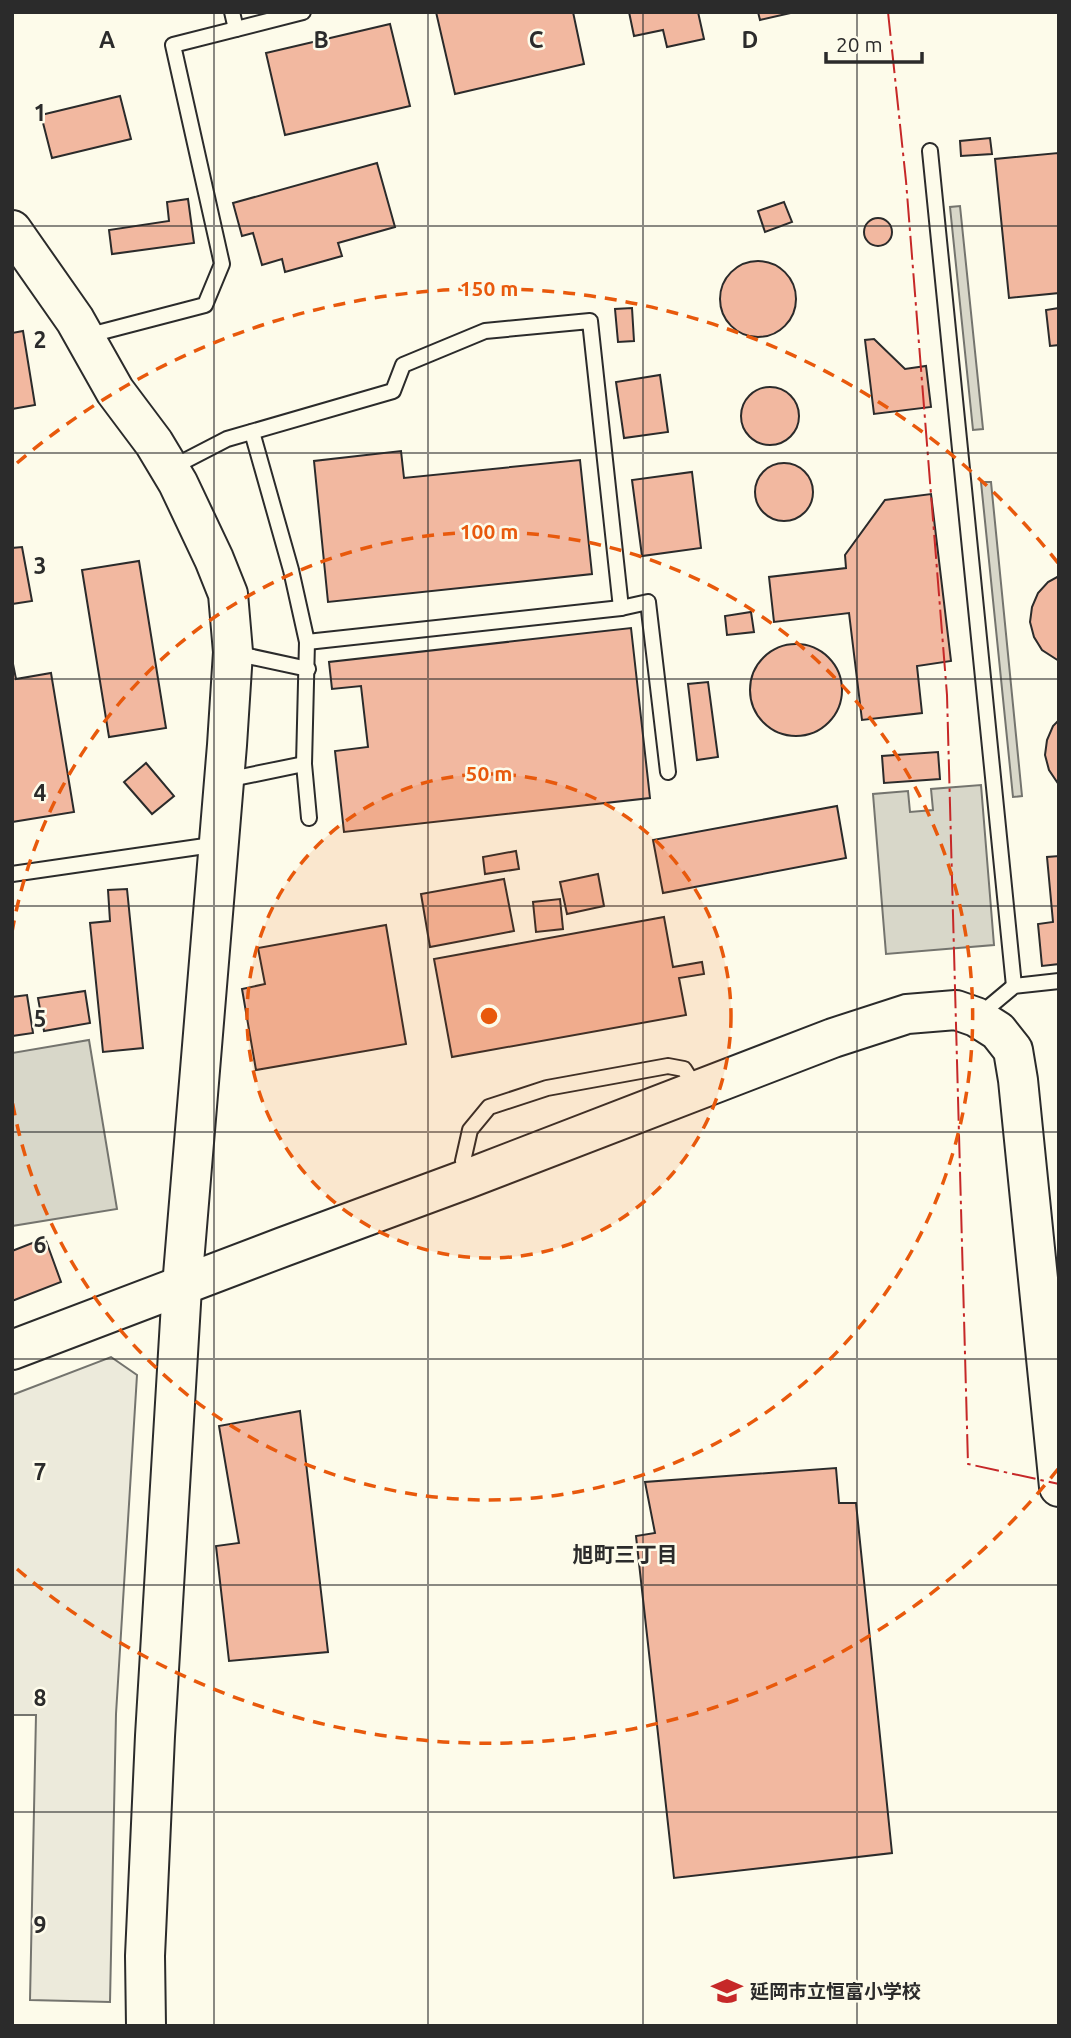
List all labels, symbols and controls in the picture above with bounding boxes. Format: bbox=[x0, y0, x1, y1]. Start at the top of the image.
scale bar bbox=[826, 21, 922, 65]
text: A bbox=[99, 27, 115, 52]
text: B bbox=[313, 27, 329, 52]
text: C bbox=[529, 27, 544, 52]
text: D bbox=[742, 27, 758, 52]
text: 20 m bbox=[836, 32, 883, 56]
text: 1 bbox=[34, 100, 46, 125]
text: 150 m bbox=[460, 276, 518, 300]
text: 2 bbox=[34, 327, 46, 352]
text: 100 m bbox=[460, 519, 518, 543]
text: 3 bbox=[34, 553, 46, 578]
text: 50 m bbox=[466, 761, 512, 785]
text: 4 bbox=[34, 780, 47, 805]
centre of rings bbox=[477, 1004, 501, 1028]
text: 5 bbox=[34, 1006, 46, 1031]
text: 6 bbox=[34, 1232, 47, 1257]
text: 7 bbox=[34, 1459, 46, 1484]
district label: 旭町三丁目 bbox=[573, 1542, 678, 1566]
text: 8 bbox=[34, 1685, 46, 1710]
text: 9 bbox=[34, 1912, 46, 1937]
school or university icon: 延岡市立恒富小学校 bbox=[710, 1974, 744, 2008]
place label: 延岡市立恒富小学校 bbox=[750, 1980, 921, 2002]

